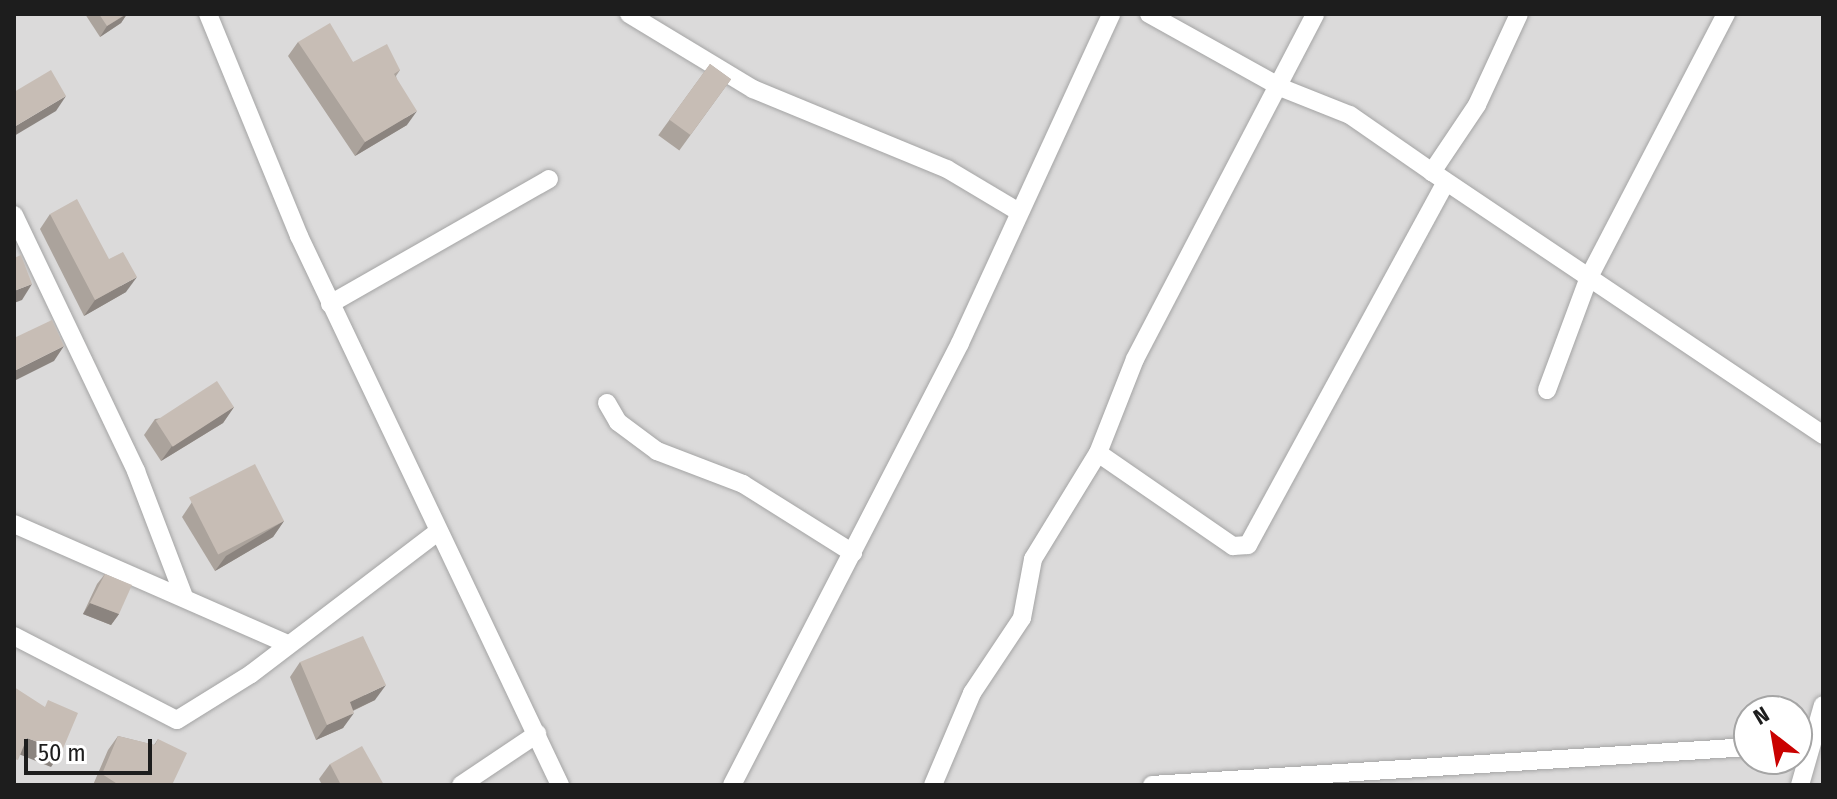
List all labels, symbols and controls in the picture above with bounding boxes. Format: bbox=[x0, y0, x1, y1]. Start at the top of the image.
north arrow bbox=[1733, 695, 1813, 775]
text: N bbox=[1749, 701, 1774, 731]
scale bar bbox=[28, 723, 156, 773]
text: 50 m bbox=[38, 739, 86, 767]

